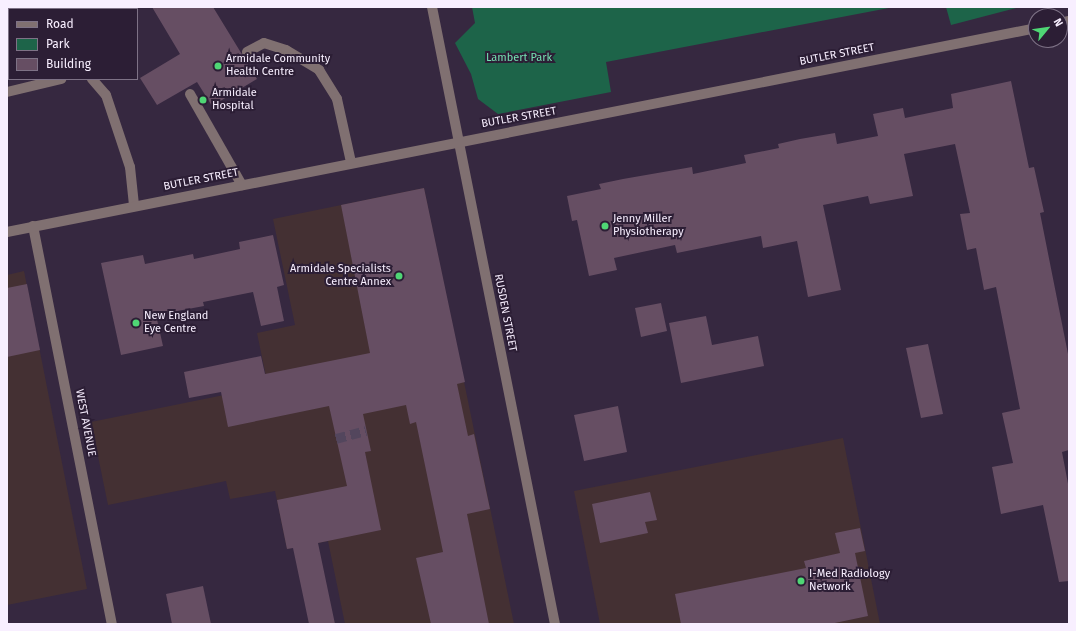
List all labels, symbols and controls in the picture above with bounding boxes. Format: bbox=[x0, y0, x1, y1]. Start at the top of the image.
legend bbox=[8, 8, 138, 80]
north arrow bbox=[1028, 8, 1068, 48]
text: N bbox=[1051, 16, 1066, 29]
text: Road bbox=[46, 17, 74, 31]
text: Park bbox=[46, 37, 70, 51]
street label: BUTLER STREET bbox=[798, 41, 876, 69]
park label: Lambert Park bbox=[486, 51, 552, 65]
place label: Armidale Community Health Centre bbox=[226, 53, 330, 79]
text: Building bbox=[46, 57, 91, 71]
marker: Armidale Community Health Centre bbox=[213, 61, 223, 71]
place label: Armidale Hospital bbox=[212, 87, 257, 113]
marker: Armidale Hospital bbox=[197, 94, 209, 106]
street label: BUTLER STREET bbox=[480, 105, 558, 131]
street label: BUTLER STREET bbox=[162, 166, 240, 194]
place label: Jenny Miller Physiotherapy bbox=[613, 213, 684, 239]
marker: Jenny Miller Physiotherapy bbox=[600, 221, 610, 231]
place label: Armidale Specialists Centre Annex bbox=[290, 263, 391, 289]
marker: Armidale Specialists Centre Annex bbox=[394, 271, 404, 281]
street label: RUSDEN STREET bbox=[491, 273, 519, 353]
place label: New England Eye Centre bbox=[144, 310, 208, 336]
marker: New England Eye Centre bbox=[131, 318, 141, 328]
street label: WEST AVENUE bbox=[72, 388, 98, 458]
place label: I-Med Radiology Network bbox=[809, 568, 890, 594]
marker: I-Med Radiology Network bbox=[796, 576, 806, 586]

